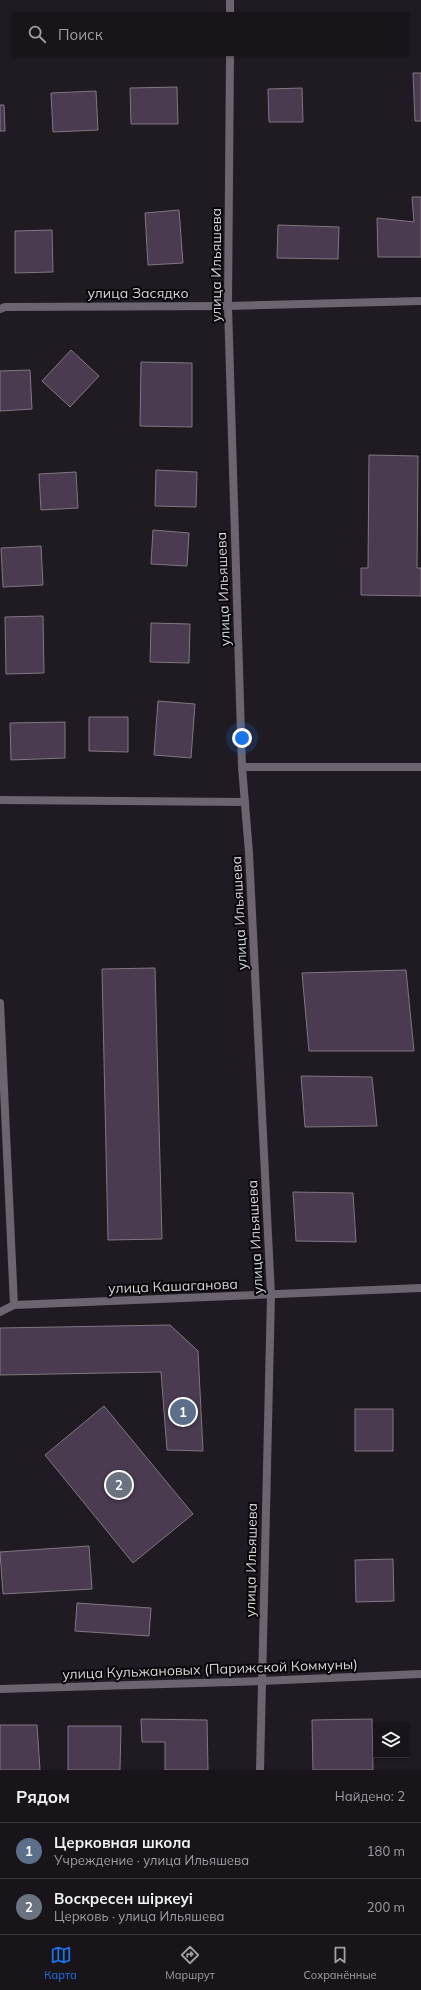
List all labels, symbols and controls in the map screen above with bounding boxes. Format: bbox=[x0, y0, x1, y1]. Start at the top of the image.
search box bbox=[12, 12, 409, 56]
icon: search bbox=[26, 23, 48, 45]
text: Поиск bbox=[58, 25, 103, 44]
street label: улица Ильяшева bbox=[207, 208, 225, 322]
street label: улица Засядко bbox=[87, 284, 189, 302]
street label: улица Ильяшева bbox=[212, 532, 234, 646]
your location bbox=[232, 728, 252, 748]
street label: улица Ильяшева bbox=[227, 856, 251, 970]
street label: улица Ильяшева bbox=[243, 1180, 267, 1294]
street label: улица Кашаганова bbox=[108, 1275, 238, 1297]
pin: 1 bbox=[170, 1397, 196, 1427]
pin: 2 bbox=[106, 1470, 132, 1500]
street label: улица Ильяшева bbox=[241, 1503, 261, 1617]
street label: улица Кульжановых (Парижской Коммуны) bbox=[62, 1655, 358, 1683]
map controls bbox=[373, 1722, 409, 1758]
button: layers bbox=[373, 1722, 409, 1758]
text: Рядом bbox=[16, 1786, 70, 1807]
text: Найдено: 2 bbox=[335, 1788, 405, 1804]
text: Церковная школа bbox=[54, 1833, 191, 1852]
text: 1 bbox=[25, 1843, 33, 1859]
text: 180 m bbox=[367, 1843, 405, 1859]
text: Учреждение · улица Ильяшева bbox=[54, 1852, 249, 1868]
text: Воскресен шіркеуі bbox=[54, 1889, 193, 1908]
text: 2 bbox=[25, 1899, 33, 1915]
text: 200 m bbox=[367, 1899, 405, 1915]
text: Церковь · улица Ильяшева bbox=[54, 1908, 224, 1924]
tab: Карта bbox=[44, 1944, 77, 1982]
tab: Маршрут bbox=[165, 1944, 215, 1982]
tab: Сохранённые bbox=[303, 1944, 377, 1982]

